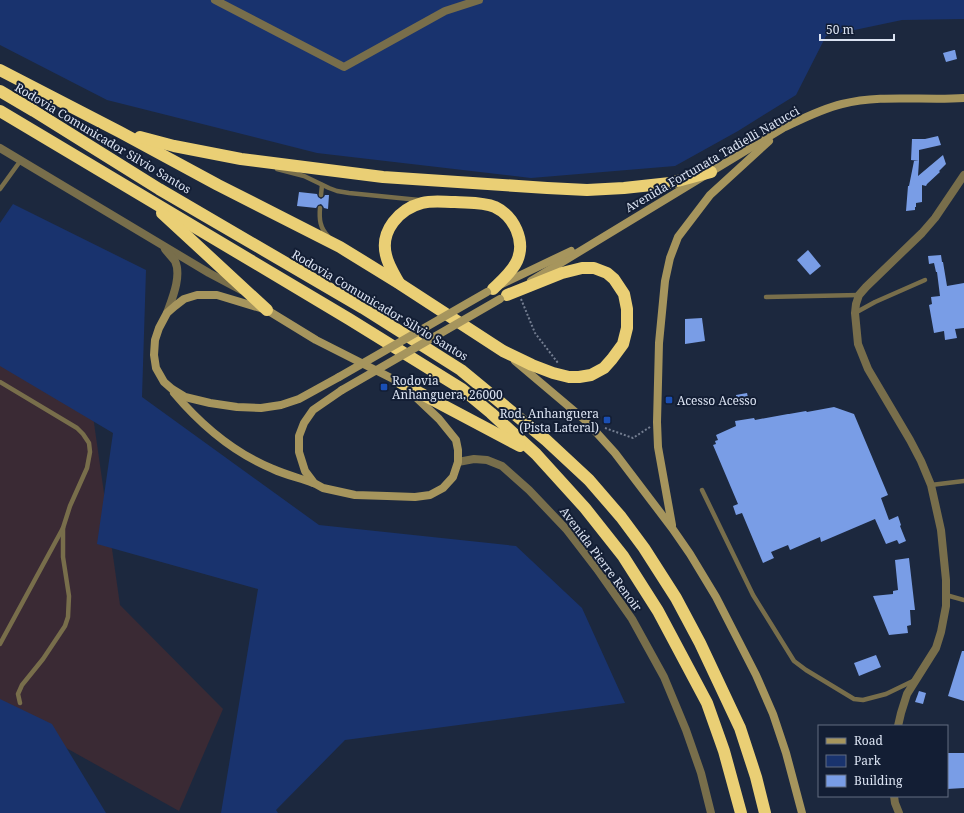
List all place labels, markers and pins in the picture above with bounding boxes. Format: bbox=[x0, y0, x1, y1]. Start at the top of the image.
place label: Rodovia Anhanguera, 26000 bbox=[392, 372, 503, 403]
marker: Rodovia Anhanguera, 26000 bbox=[379, 382, 389, 392]
place label: Acesso Acesso bbox=[677, 392, 757, 409]
marker: Acesso Acesso bbox=[664, 395, 674, 405]
place label: Rod. Anhanguera (Pista Lateral) bbox=[500, 405, 599, 436]
marker: Rod. Anhanguera (Pista Lateral) bbox=[602, 415, 612, 425]

